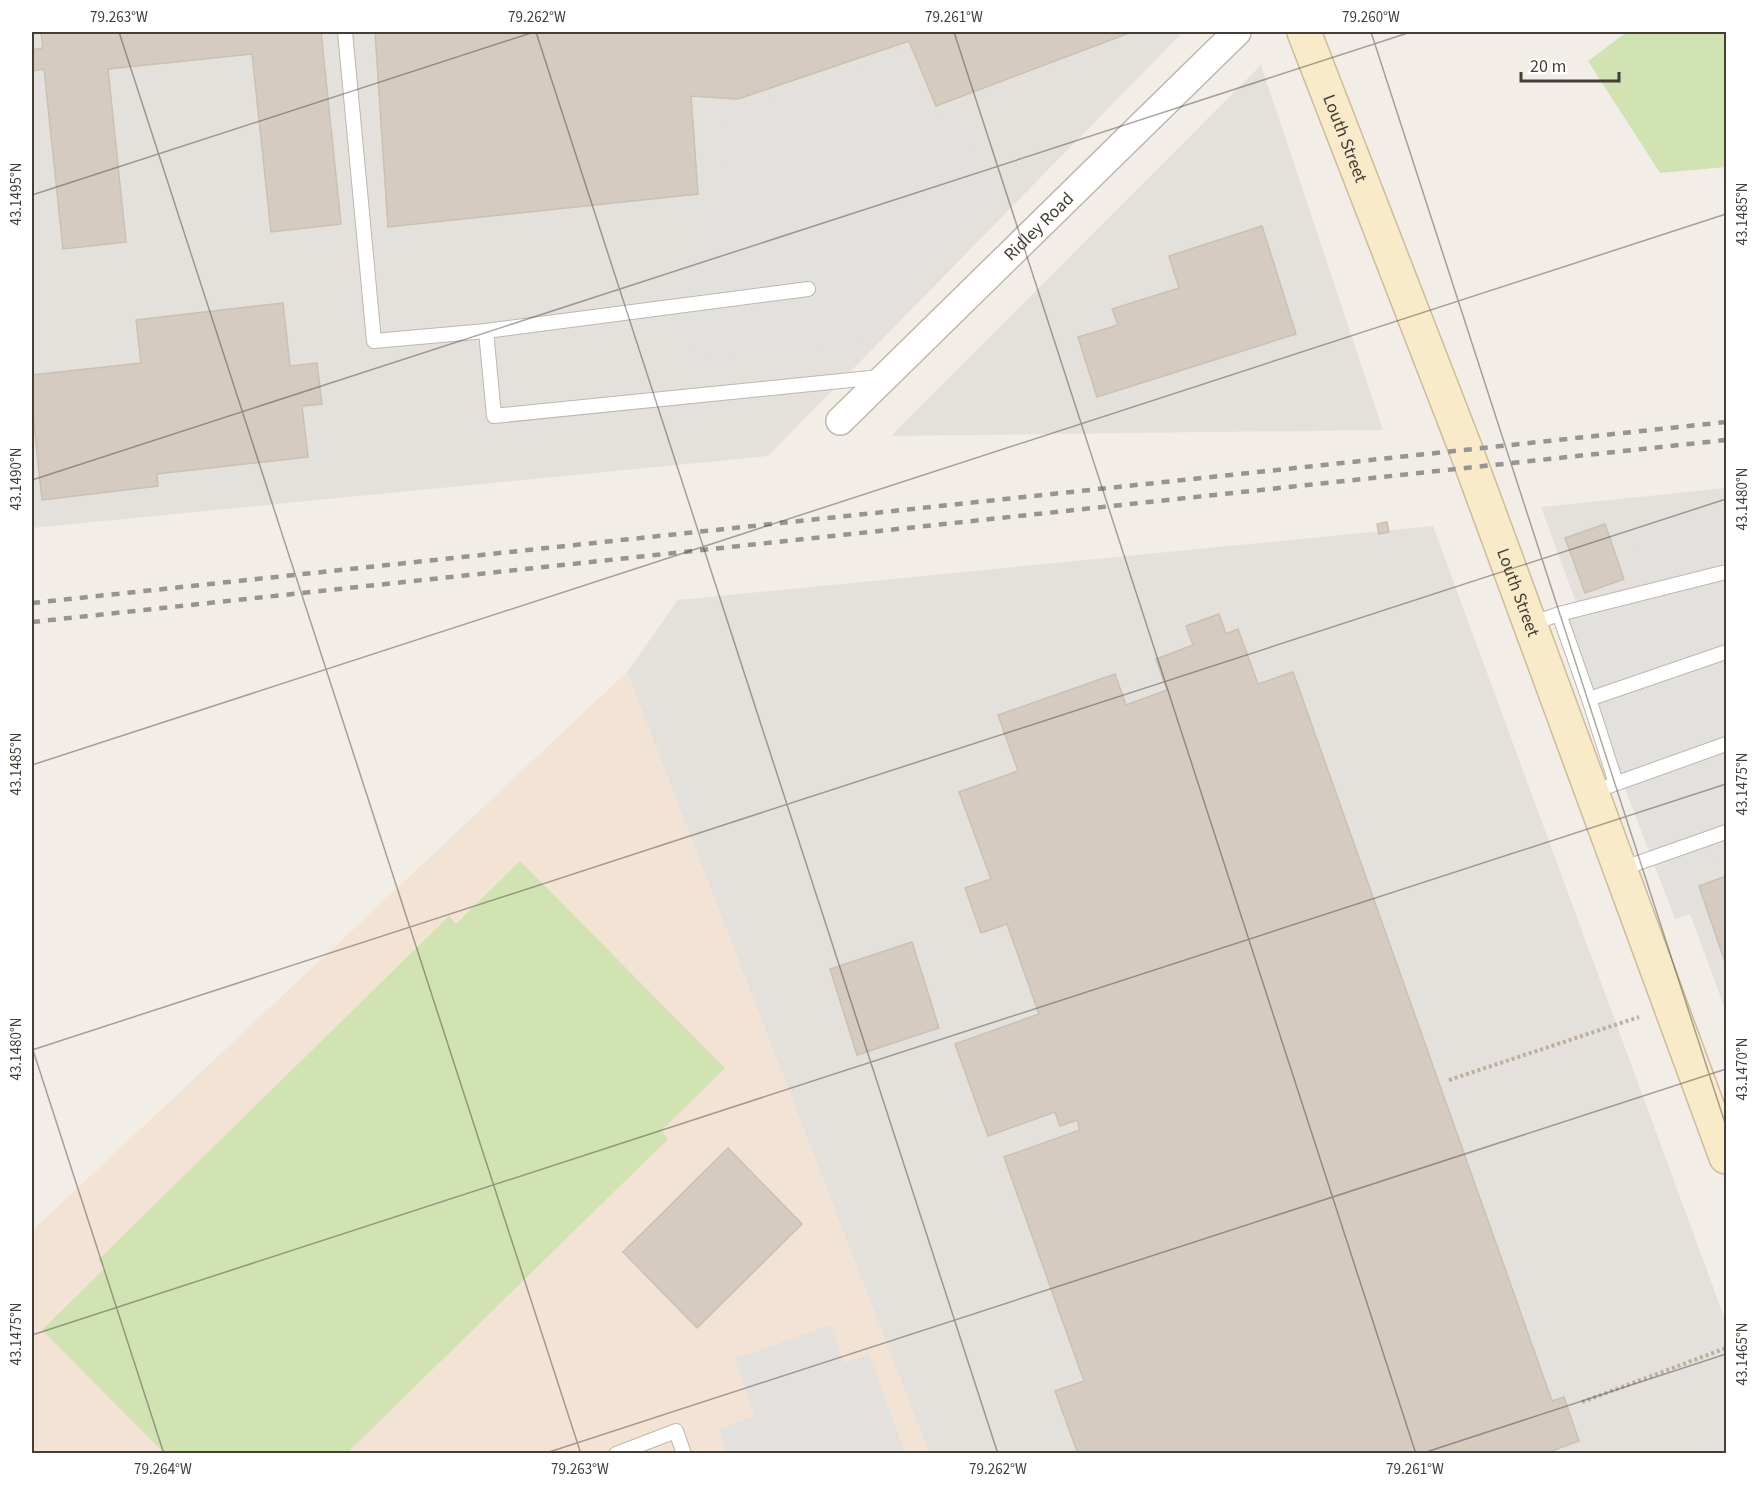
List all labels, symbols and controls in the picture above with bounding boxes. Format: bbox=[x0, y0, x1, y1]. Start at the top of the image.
text: 79.263°W bbox=[90, 7, 148, 28]
text: 79.262°W bbox=[508, 7, 566, 28]
text: 79.261°W bbox=[925, 7, 983, 28]
text: 79.260°W bbox=[1342, 7, 1400, 28]
scale bar bbox=[1521, 45, 1618, 83]
text: 20 m bbox=[1530, 54, 1566, 79]
street label: Louth Street bbox=[1316, 91, 1373, 186]
text: 43.1495°N bbox=[6, 162, 27, 226]
text: 43.1485°N bbox=[1732, 182, 1753, 246]
street label: Ridley Road bbox=[998, 187, 1079, 267]
text: 43.1490°N bbox=[6, 447, 27, 511]
text: 43.1480°N bbox=[1732, 467, 1753, 531]
street label: Louth Street bbox=[1490, 545, 1546, 640]
text: 43.1485°N bbox=[6, 732, 27, 796]
text: 43.1475°N bbox=[1732, 752, 1753, 816]
text: 43.1480°N bbox=[6, 1017, 27, 1081]
text: 43.1470°N bbox=[1732, 1037, 1753, 1101]
text: 43.1475°N bbox=[6, 1302, 27, 1366]
text: 43.1465°N bbox=[1732, 1322, 1753, 1386]
text: 79.264°W bbox=[134, 1459, 192, 1480]
text: 79.263°W bbox=[551, 1459, 609, 1480]
text: 79.262°W bbox=[969, 1459, 1027, 1480]
text: 79.261°W bbox=[1386, 1459, 1444, 1480]

